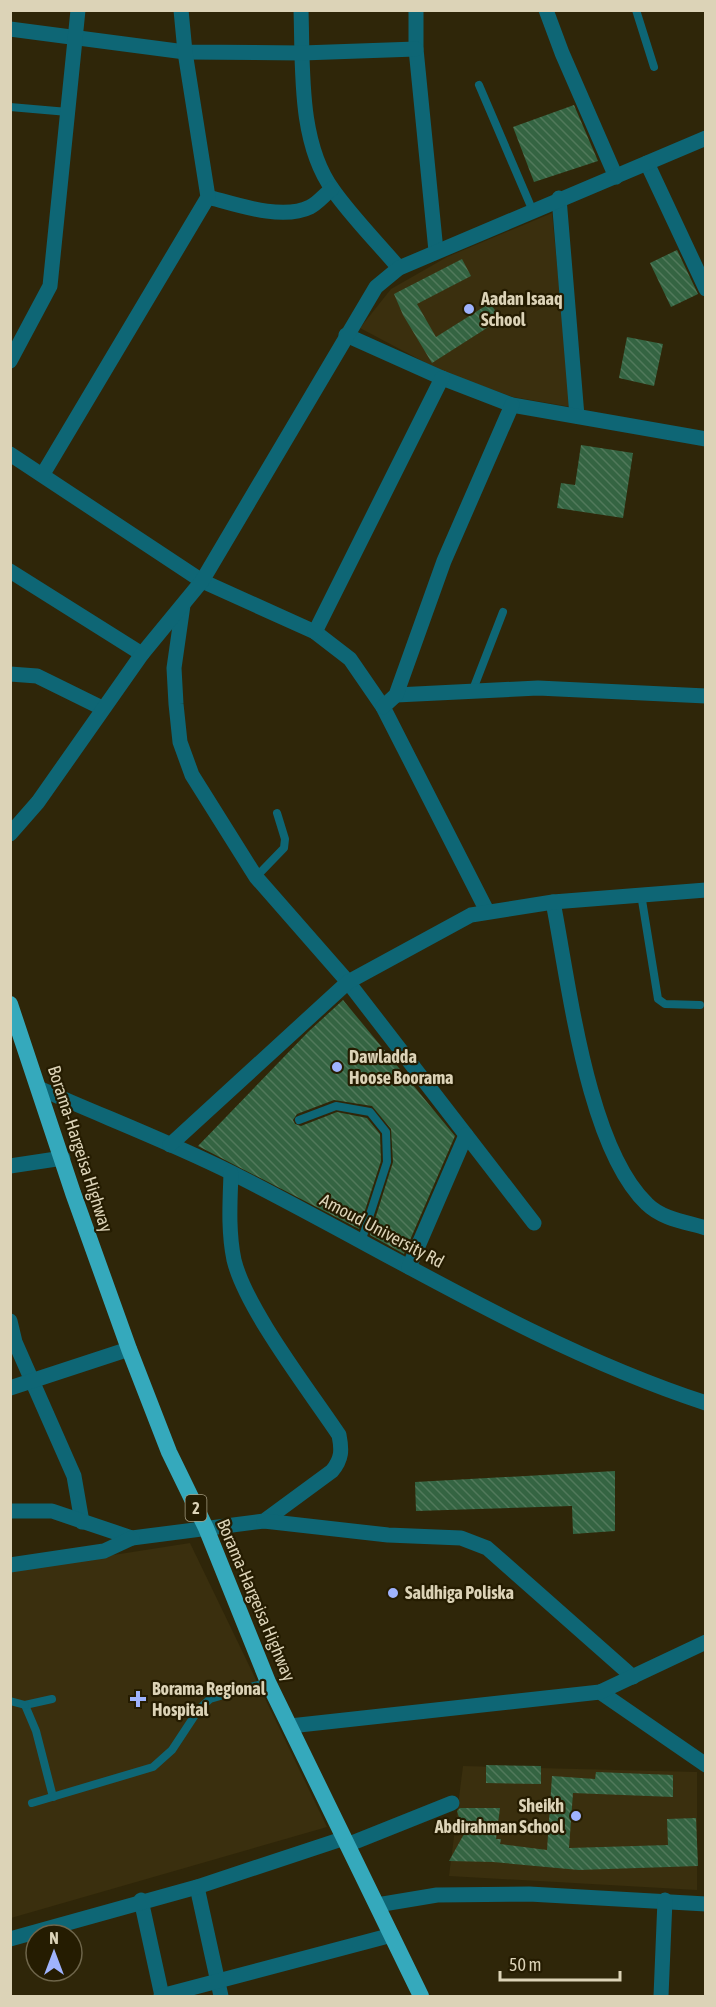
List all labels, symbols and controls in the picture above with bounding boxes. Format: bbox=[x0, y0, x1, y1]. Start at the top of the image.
place label: Aadan Isaaq School bbox=[480, 288, 563, 330]
marker: Aadan Isaaq School bbox=[462, 302, 476, 316]
place label: Dawladda Hoose Boorama bbox=[349, 1046, 453, 1088]
marker: Dawladda Hoose Boorama bbox=[330, 1060, 344, 1074]
street label: Borama-Hargeisa Highway bbox=[44, 1063, 117, 1235]
street label: Amoud University Rd bbox=[317, 1189, 448, 1272]
road number: 2 bbox=[186, 1495, 206, 1521]
street label: Borama-Hargeisa Highway bbox=[213, 1516, 300, 1684]
place label: Saldhiga Poliska bbox=[405, 1582, 514, 1603]
marker: Saldhiga Poliska bbox=[386, 1586, 400, 1600]
place label: Borama Regional Hospital bbox=[152, 1678, 266, 1720]
marker: Borama Regional Hospital bbox=[129, 1690, 147, 1708]
place label: Sheikh Abdirahman School bbox=[434, 1795, 564, 1837]
marker: Sheikh Abdirahman School bbox=[569, 1809, 583, 1823]
north arrow bbox=[24, 1923, 84, 1983]
text: N bbox=[49, 1929, 59, 1947]
scale bar bbox=[500, 1944, 620, 1982]
text: 50 m bbox=[509, 1954, 541, 1975]

